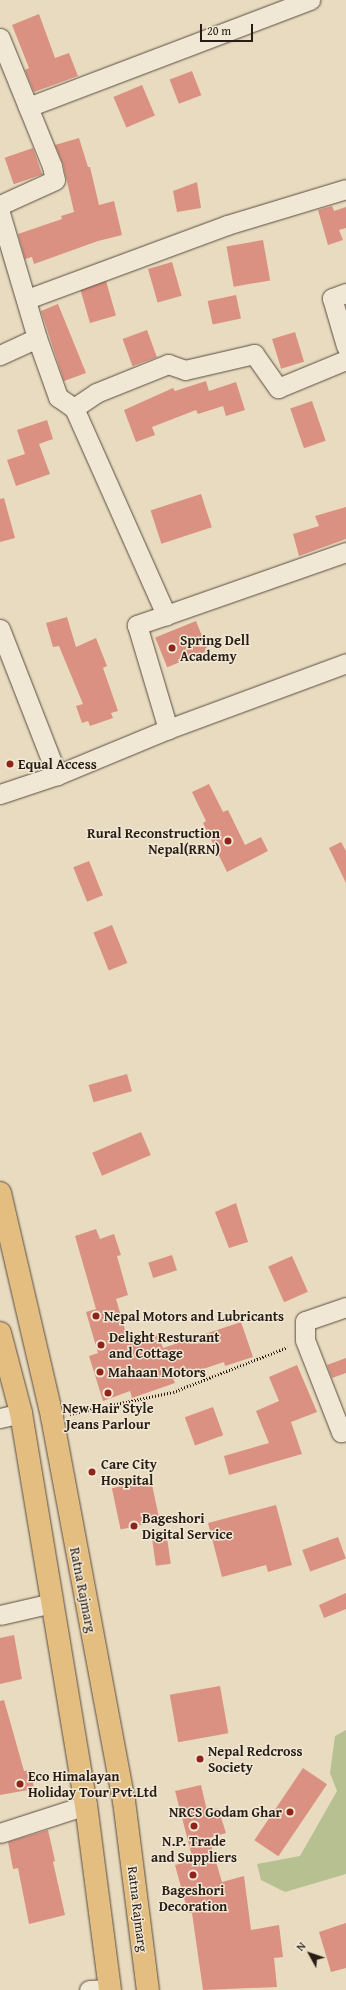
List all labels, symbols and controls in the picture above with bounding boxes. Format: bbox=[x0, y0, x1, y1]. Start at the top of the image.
scale bar bbox=[202, 16, 255, 42]
text: 20 m bbox=[207, 22, 231, 39]
place label: Spring Dell Academy bbox=[180, 632, 249, 664]
marker: Spring Dell Academy bbox=[167, 643, 177, 653]
place label: Equal Access bbox=[18, 756, 97, 772]
marker: Equal Access bbox=[5, 759, 15, 769]
place label: Rural Reconstruction Nepal(RRN) bbox=[87, 825, 220, 858]
marker: Rural Reconstruction Nepal(RRN) bbox=[223, 836, 233, 846]
place label: Nepal Motors and Lubricants bbox=[104, 1308, 284, 1324]
marker: Nepal Motors and Lubricants bbox=[91, 1311, 101, 1321]
place label: Delight Resturant and Cottage bbox=[109, 1329, 220, 1362]
marker: Delight Resturant and Cottage bbox=[96, 1340, 106, 1350]
place label: Mahaan Motors bbox=[108, 1364, 206, 1380]
marker: Mahaan Motors bbox=[95, 1367, 105, 1377]
marker: New Hair Style Jeans Parlour bbox=[103, 1388, 113, 1398]
place label: New Hair Style Jeans Parlour bbox=[62, 1400, 154, 1432]
place label: Care City Hospital bbox=[101, 1456, 157, 1488]
marker: Care City Hospital bbox=[86, 1466, 98, 1478]
place label: Bageshori Digital Service bbox=[142, 1510, 233, 1542]
marker: Bageshori Digital Service bbox=[129, 1521, 139, 1531]
street label: Ratna Rajmarg bbox=[67, 1546, 99, 1634]
place label: Nepal Redcross Society bbox=[208, 1743, 303, 1776]
marker: Nepal Redcross Society bbox=[195, 1754, 205, 1764]
place label: Eco Himalayan Holiday Tour Pvt.Ltd bbox=[28, 1768, 157, 1800]
marker: Eco Himalayan Holiday Tour Pvt.Ltd bbox=[15, 1779, 25, 1789]
place label: NRCS Godam Ghar bbox=[169, 1804, 282, 1820]
marker: NRCS Godam Ghar bbox=[285, 1807, 295, 1817]
marker: N.P. Trade and Suppliers bbox=[189, 1821, 199, 1831]
place label: N.P. Trade and Suppliers bbox=[151, 1833, 237, 1866]
street label: Ratna Rajmarg bbox=[124, 1865, 152, 1953]
marker: Bageshori Decoration bbox=[188, 1870, 198, 1880]
place label: Bageshori Decoration bbox=[159, 1882, 227, 1914]
north arrow bbox=[290, 1934, 330, 1974]
text: N bbox=[292, 1938, 309, 1954]

